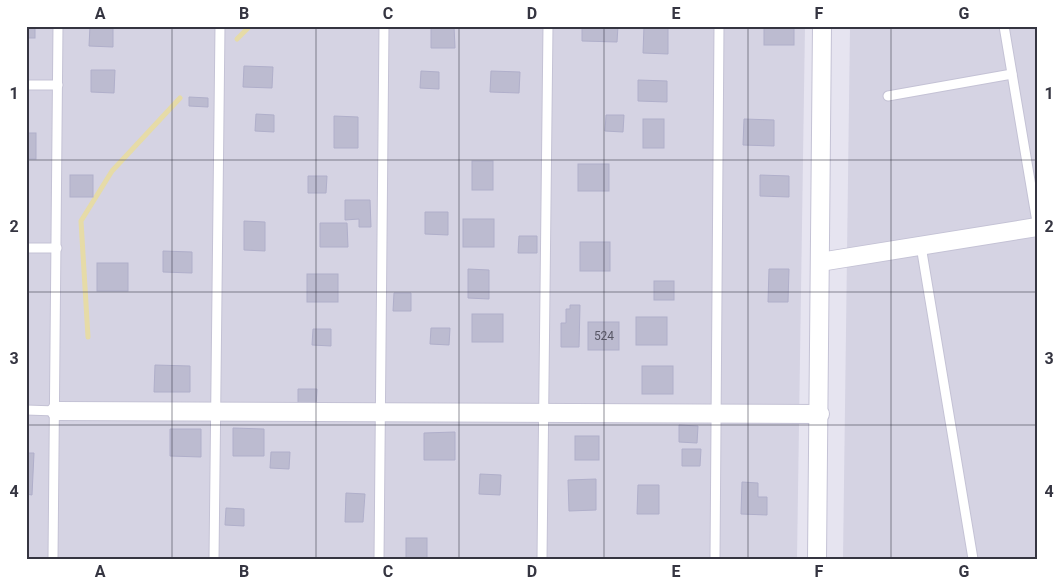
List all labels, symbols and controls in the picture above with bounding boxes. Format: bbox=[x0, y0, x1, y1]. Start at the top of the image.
text: A bbox=[95, 4, 106, 23]
text: B bbox=[239, 4, 249, 23]
text: C bbox=[383, 4, 393, 23]
text: D bbox=[527, 4, 537, 23]
text: E bbox=[672, 4, 681, 23]
text: F bbox=[815, 4, 824, 23]
text: G bbox=[959, 4, 970, 23]
text: 1 bbox=[9, 84, 19, 103]
text: 1 bbox=[1044, 84, 1054, 103]
text: 2 bbox=[9, 217, 19, 236]
text: 2 bbox=[1044, 217, 1054, 236]
house number: 524 bbox=[594, 329, 614, 343]
text: 3 bbox=[9, 349, 19, 368]
text: 3 bbox=[1044, 349, 1054, 368]
text: 4 bbox=[9, 482, 19, 501]
text: 4 bbox=[1044, 482, 1054, 501]
text: A bbox=[95, 562, 106, 581]
text: B bbox=[239, 562, 249, 581]
text: C bbox=[383, 562, 393, 581]
text: D bbox=[527, 562, 537, 581]
text: E bbox=[672, 562, 681, 581]
text: F bbox=[815, 562, 824, 581]
text: G bbox=[959, 562, 970, 581]

